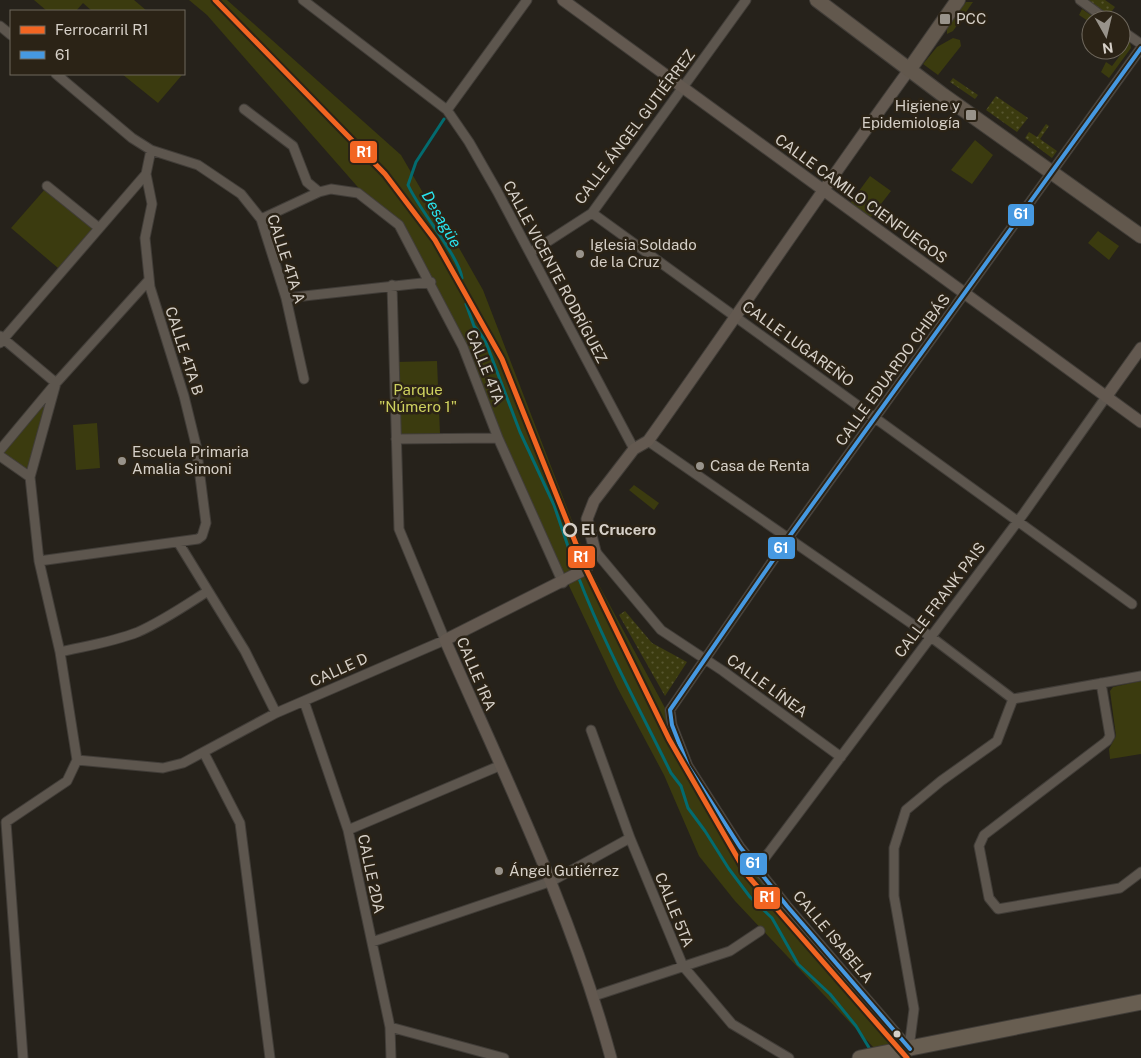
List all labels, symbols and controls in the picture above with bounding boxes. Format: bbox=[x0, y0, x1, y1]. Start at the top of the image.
legend bbox=[10, 10, 185, 75]
place label: PCC bbox=[956, 10, 986, 27]
north arrow bbox=[1081, 10, 1131, 60]
marker: PCC bbox=[938, 12, 952, 26]
text: Ferrocarril R1 bbox=[55, 21, 149, 38]
text: N bbox=[1101, 39, 1114, 57]
text: 61 bbox=[55, 46, 70, 63]
street label: CALLE ÁNGEL GUTIÉRREZ bbox=[571, 46, 698, 207]
place label: Higiene y Epidemiología bbox=[862, 97, 960, 131]
marker: Higiene y Epidemiología bbox=[964, 108, 978, 122]
street label: CALLE CAMILO CIENFUEGOS bbox=[772, 130, 951, 267]
line badge: R1 bbox=[349, 140, 378, 164]
text: R1 bbox=[356, 144, 372, 160]
street label: CALLE VICENTE RODRÍGUEZ bbox=[500, 178, 611, 366]
water label: Desagüe bbox=[418, 187, 466, 251]
line badge: 61 bbox=[1007, 203, 1035, 227]
text: 61 bbox=[1013, 206, 1029, 222]
street label: CALLE 4TA A bbox=[264, 212, 309, 306]
place label: Iglesia Soldado de la Cruz bbox=[590, 236, 697, 270]
marker: Iglesia Soldado de la Cruz bbox=[574, 248, 586, 260]
street label: CALLE EDUARDO CHIBÁS bbox=[832, 291, 953, 449]
street label: CALLE LUGAREÑO bbox=[739, 297, 857, 390]
street label: CALLE 4TA B bbox=[162, 304, 207, 397]
street label: CALLE 4TA bbox=[463, 327, 508, 407]
park label: Parque "Número 1" bbox=[379, 381, 457, 415]
place label: Escuela Primaria Amalia Simoni bbox=[132, 443, 249, 477]
marker: Escuela Primaria Amalia Simoni bbox=[116, 455, 128, 467]
place label: Casa de Renta bbox=[710, 457, 810, 474]
marker: Casa de Renta bbox=[694, 460, 706, 472]
place label: El Crucero bbox=[581, 521, 657, 538]
marker: El Crucero bbox=[563, 523, 577, 537]
line badge: 61 bbox=[767, 536, 796, 560]
street label: CALLE FRANK PAIS bbox=[891, 539, 988, 661]
text: 61 bbox=[773, 540, 789, 556]
line badge: R1 bbox=[567, 545, 596, 569]
text: R1 bbox=[573, 549, 589, 565]
street label: CALLE 1RA bbox=[453, 635, 500, 713]
street label: CALLE D bbox=[307, 649, 370, 690]
street label: CALLE LÍNEA bbox=[724, 651, 811, 721]
street label: CALLE 2DA bbox=[355, 833, 388, 915]
line badge: 61 bbox=[739, 852, 768, 876]
text: 61 bbox=[745, 855, 761, 871]
place label: Ángel Gutiérrez bbox=[509, 862, 619, 879]
marker: Ángel Gutiérrez bbox=[493, 865, 505, 877]
street label: CALLE 5TA bbox=[652, 870, 697, 950]
line badge: R1 bbox=[753, 886, 781, 910]
street label: CALLE ISABELA bbox=[790, 887, 877, 986]
text: R1 bbox=[759, 889, 775, 905]
unlabelled marker bbox=[892, 1029, 902, 1039]

